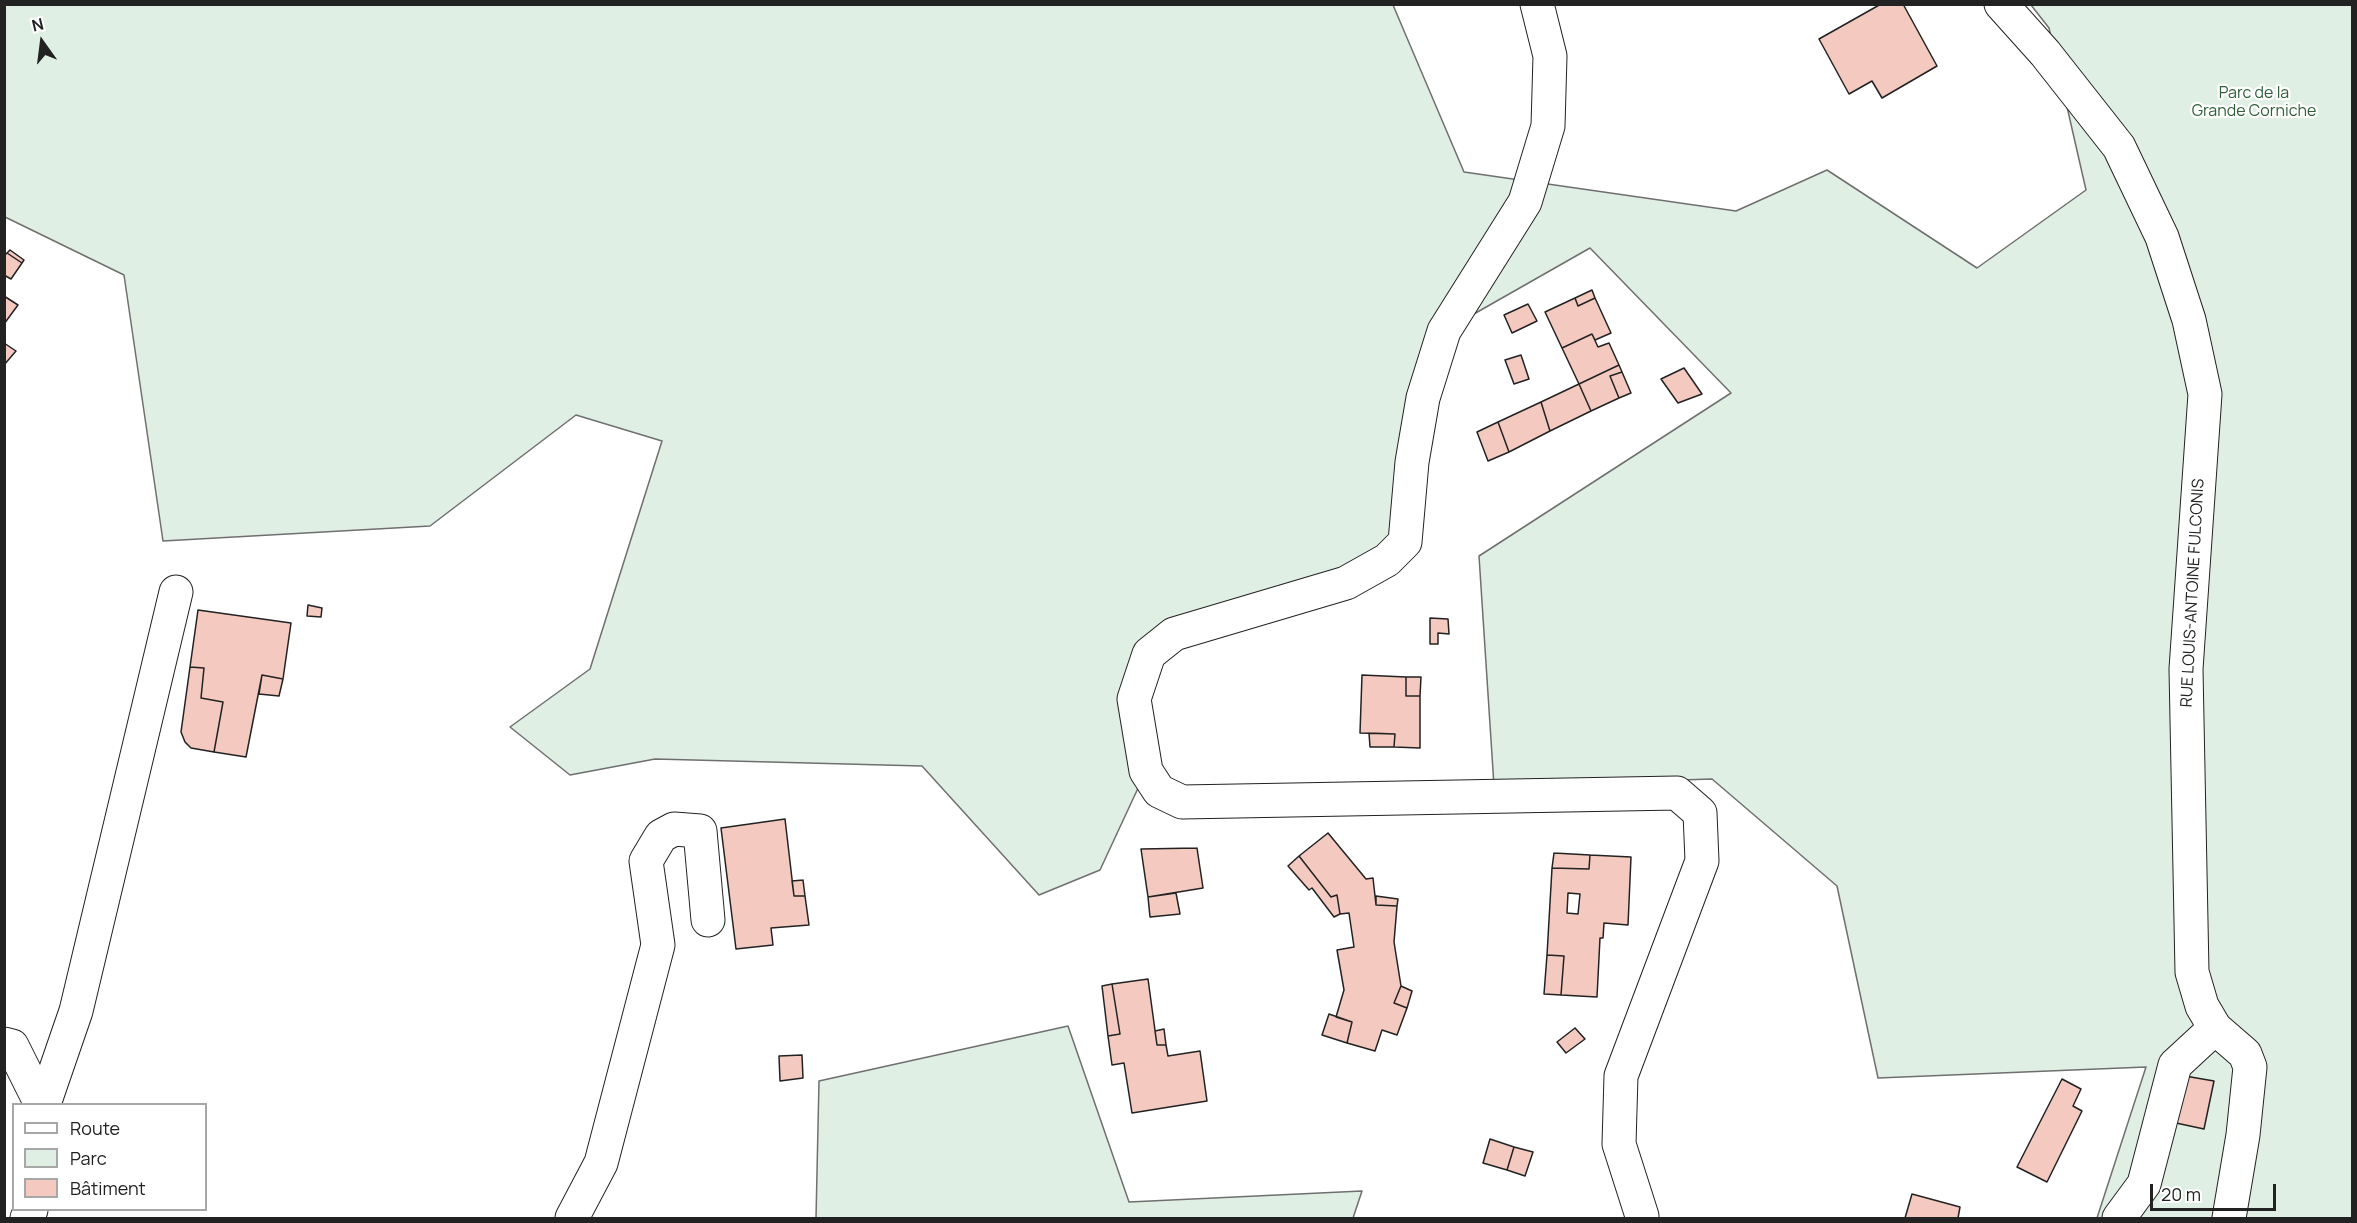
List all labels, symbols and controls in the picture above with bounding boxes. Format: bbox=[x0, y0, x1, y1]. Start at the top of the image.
north arrow bbox=[12, 12, 72, 72]
text: N bbox=[29, 12, 46, 37]
park label: Parc de la Grande Corniche bbox=[2192, 84, 2316, 122]
street label: RUE LOUIS-ANTOINE FULCONIS bbox=[2177, 478, 2209, 708]
legend bbox=[12, 1103, 207, 1211]
text: Route bbox=[70, 1116, 120, 1140]
text: Parc bbox=[70, 1146, 107, 1170]
scale bar bbox=[2153, 1172, 2279, 1210]
text: Bâtiment bbox=[70, 1176, 146, 1200]
text: 20 m bbox=[2161, 1182, 2201, 1206]

